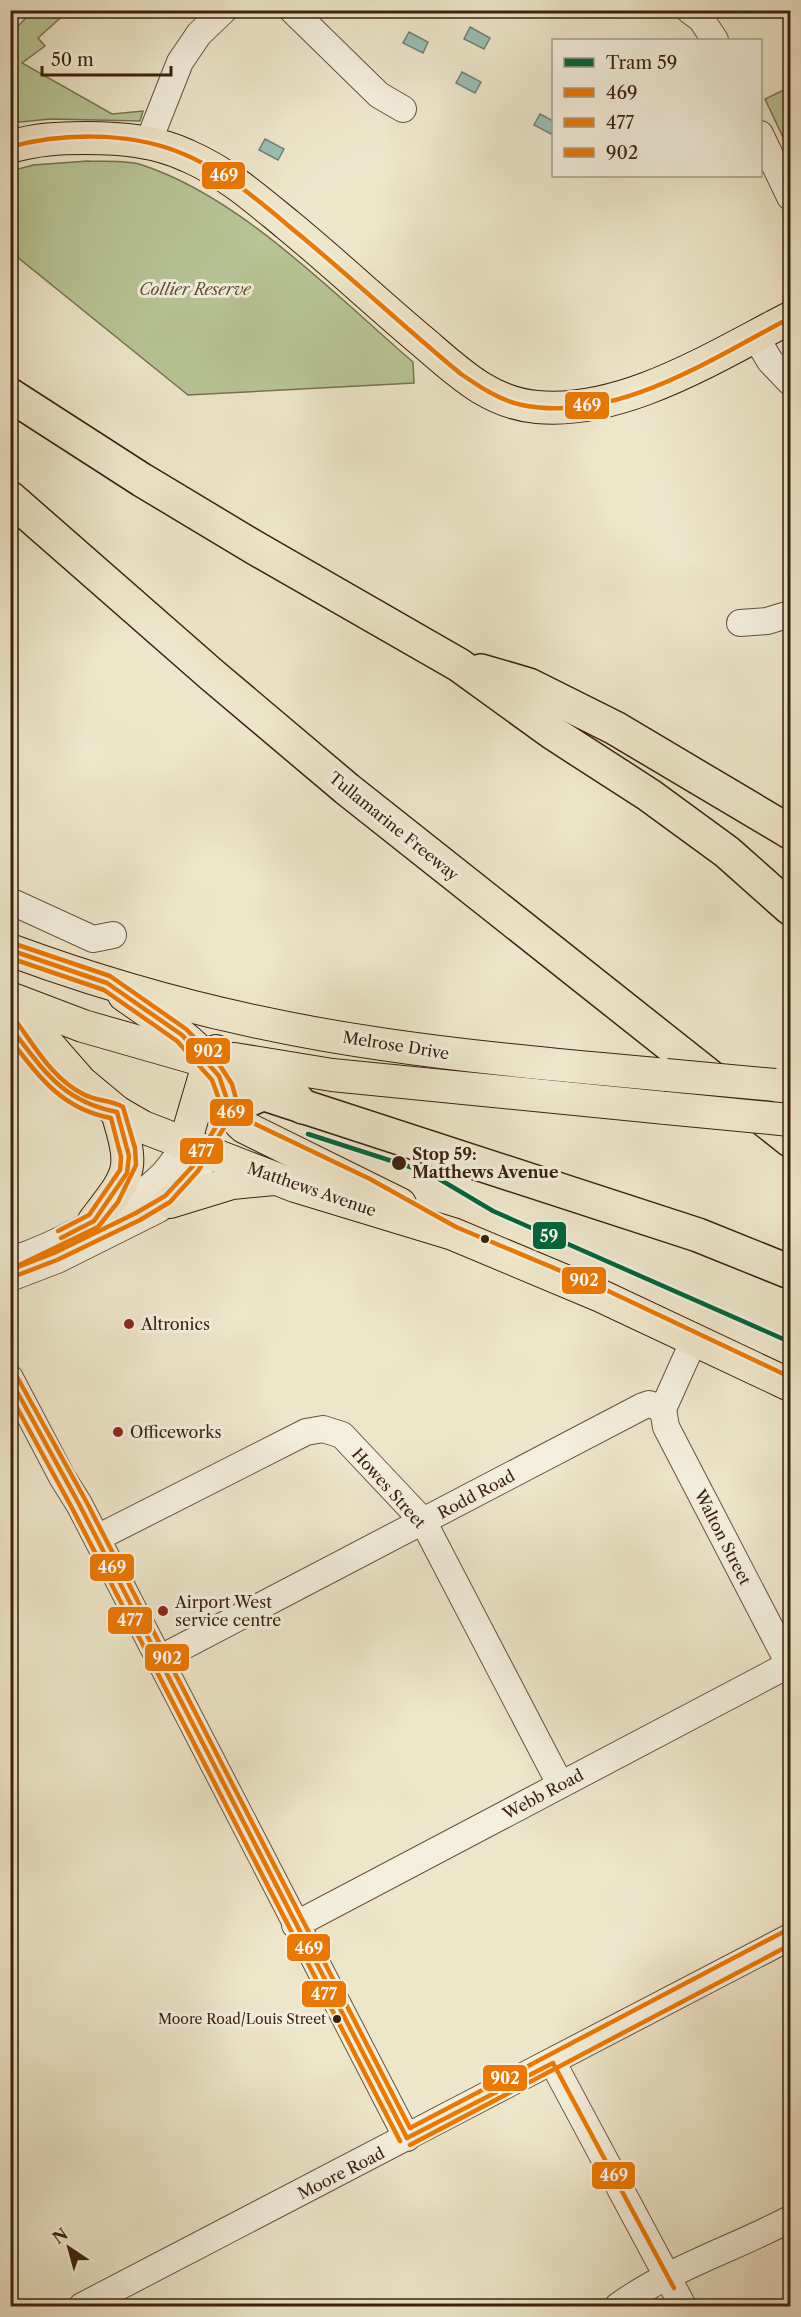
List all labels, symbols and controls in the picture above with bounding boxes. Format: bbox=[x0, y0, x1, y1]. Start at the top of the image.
scale bar bbox=[42, 39, 171, 77]
legend bbox=[552, 39, 762, 177]
text: 50 m bbox=[51, 49, 94, 71]
text: Tram 59 bbox=[606, 52, 677, 74]
text: 469 bbox=[606, 82, 638, 104]
text: 477 bbox=[606, 112, 634, 134]
text: 902 bbox=[606, 142, 638, 164]
line badge: 469 bbox=[201, 161, 246, 190]
text: 469 bbox=[210, 165, 238, 185]
park label: Collier Reserve bbox=[139, 279, 252, 299]
line badge: 469 bbox=[564, 391, 610, 420]
text: 469 bbox=[573, 395, 601, 415]
street label: Tullamarine Freeway bbox=[325, 767, 464, 885]
street label: Melrose Drive bbox=[341, 1027, 451, 1063]
line badge: 902 bbox=[185, 1037, 231, 1065]
text: 902 bbox=[193, 1041, 223, 1061]
line badge: 469 bbox=[209, 1098, 254, 1127]
text: 469 bbox=[217, 1102, 245, 1122]
line badge: 477 bbox=[179, 1137, 224, 1165]
text: 477 bbox=[188, 1141, 215, 1161]
place label: Stop 59: Matthews Avenue bbox=[412, 1144, 559, 1182]
marker: Stop 59: Matthews Avenue bbox=[390, 1154, 408, 1172]
street label: Matthews Avenue bbox=[245, 1158, 379, 1220]
line badge: 59 bbox=[532, 1221, 567, 1250]
text: 59 bbox=[540, 1226, 558, 1246]
unlabelled marker bbox=[479, 1233, 491, 1245]
line badge: 902 bbox=[561, 1266, 607, 1295]
text: 902 bbox=[569, 1270, 599, 1290]
place label: Altronics bbox=[140, 1314, 210, 1334]
marker: Altronics bbox=[122, 1317, 136, 1331]
place label: Officeworks bbox=[130, 1422, 221, 1442]
marker: Officeworks bbox=[111, 1425, 125, 1439]
street label: Howes Street bbox=[348, 1444, 430, 1532]
street label: Rodd Road bbox=[434, 1465, 518, 1523]
street label: Walton Street bbox=[690, 1485, 756, 1588]
line badge: 469 bbox=[89, 1553, 135, 1582]
text: 469 bbox=[98, 1557, 126, 1577]
place label: Airport West service centre bbox=[174, 1592, 281, 1630]
marker: Airport West service centre bbox=[156, 1604, 170, 1618]
line badge: 477 bbox=[107, 1606, 153, 1635]
text: 477 bbox=[117, 1610, 144, 1630]
line badge: 902 bbox=[144, 1643, 190, 1672]
text: 902 bbox=[152, 1648, 182, 1668]
street label: Webb Road bbox=[498, 1764, 587, 1824]
line badge: 469 bbox=[286, 1933, 331, 1962]
text: 469 bbox=[295, 1938, 323, 1958]
line badge: 477 bbox=[301, 1980, 347, 2008]
text: 477 bbox=[311, 1984, 338, 2004]
place label: Moore Road/Louis Street bbox=[158, 2010, 326, 2028]
marker: Moore Road/Louis Street bbox=[331, 2013, 343, 2025]
line badge: 902 bbox=[482, 2064, 528, 2092]
text: 902 bbox=[490, 2068, 520, 2088]
street label: Moore Road bbox=[294, 2142, 388, 2203]
line badge: 469 bbox=[591, 2161, 636, 2190]
text: 469 bbox=[600, 2165, 628, 2185]
north arrow bbox=[39, 2218, 99, 2278]
text: N bbox=[49, 2224, 72, 2248]

